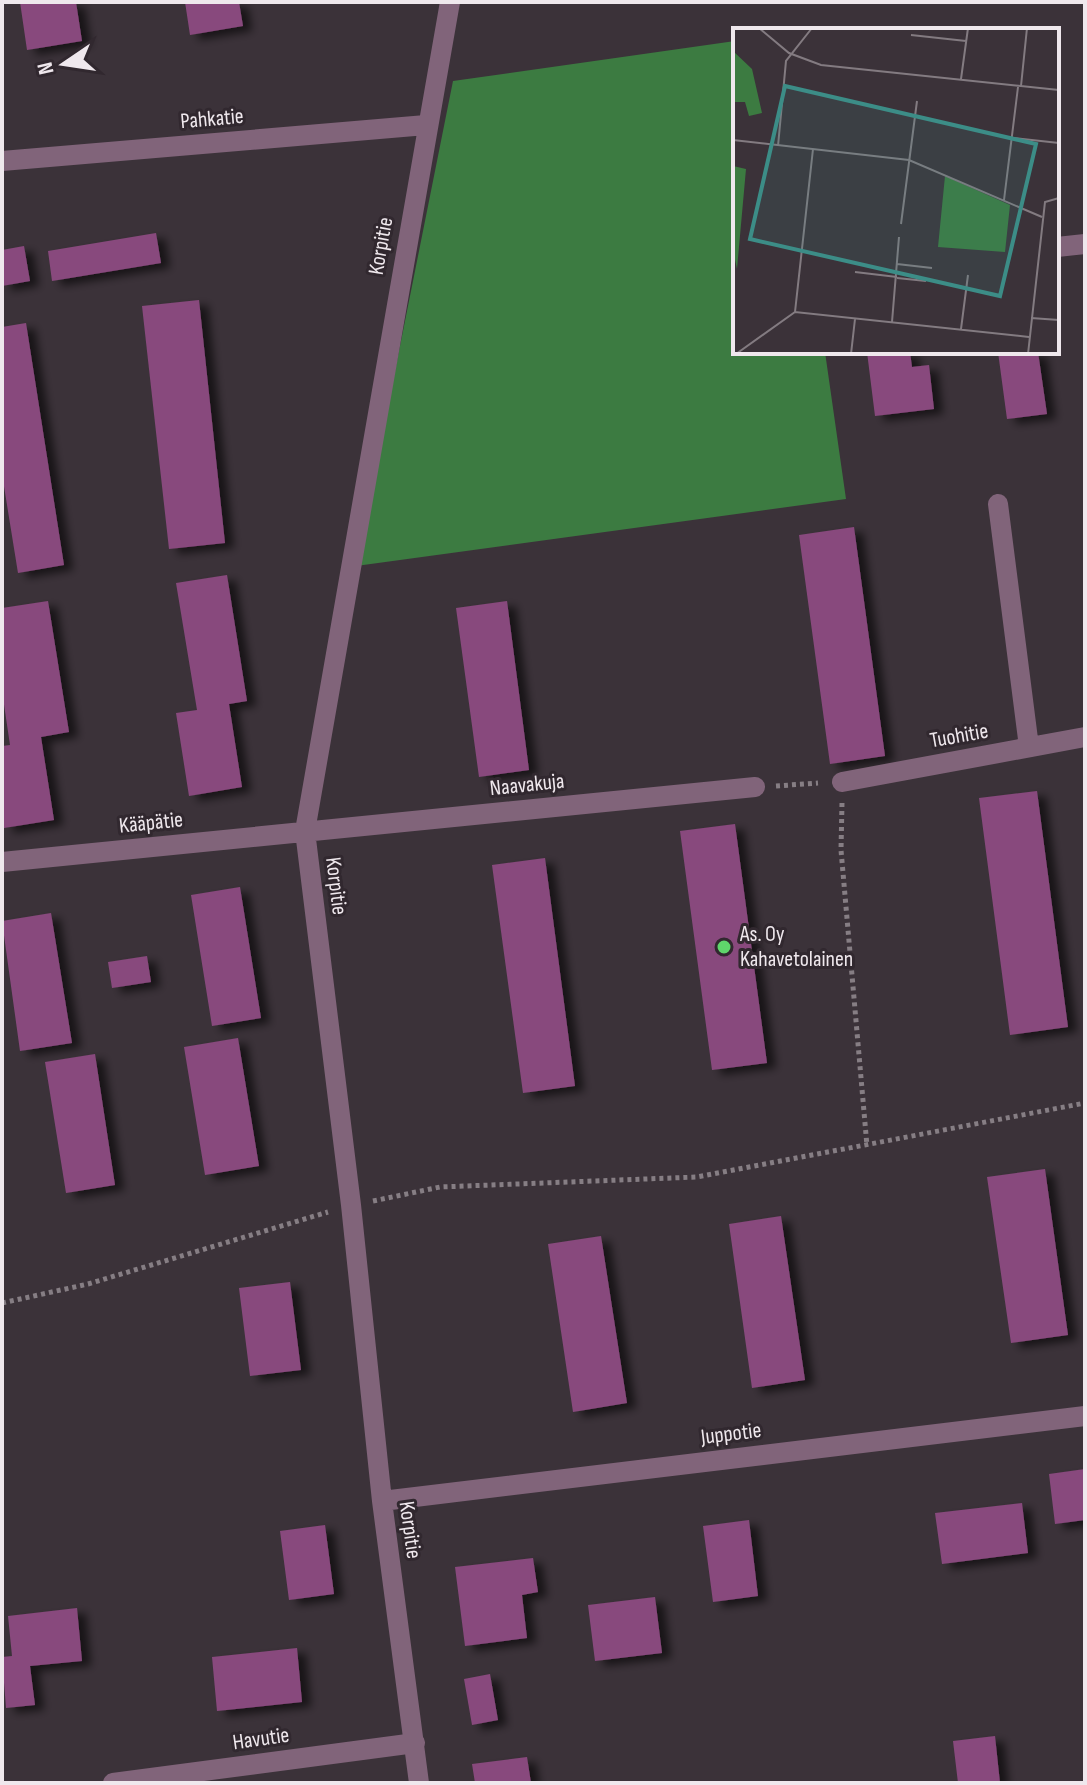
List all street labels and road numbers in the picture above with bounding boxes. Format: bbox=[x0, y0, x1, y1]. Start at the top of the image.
street label: Pahkatie bbox=[179, 103, 245, 135]
street label: Korpitie bbox=[363, 215, 399, 277]
street label: Tuohitie bbox=[928, 718, 990, 754]
street label: Naavakuja bbox=[488, 768, 566, 802]
street label: Kääpätie bbox=[118, 806, 184, 840]
street label: Korpitie bbox=[319, 856, 353, 916]
street label: Juppotie bbox=[698, 1417, 763, 1451]
street label: Korpitie bbox=[393, 1499, 427, 1561]
street label: Havutie bbox=[231, 1722, 291, 1756]

